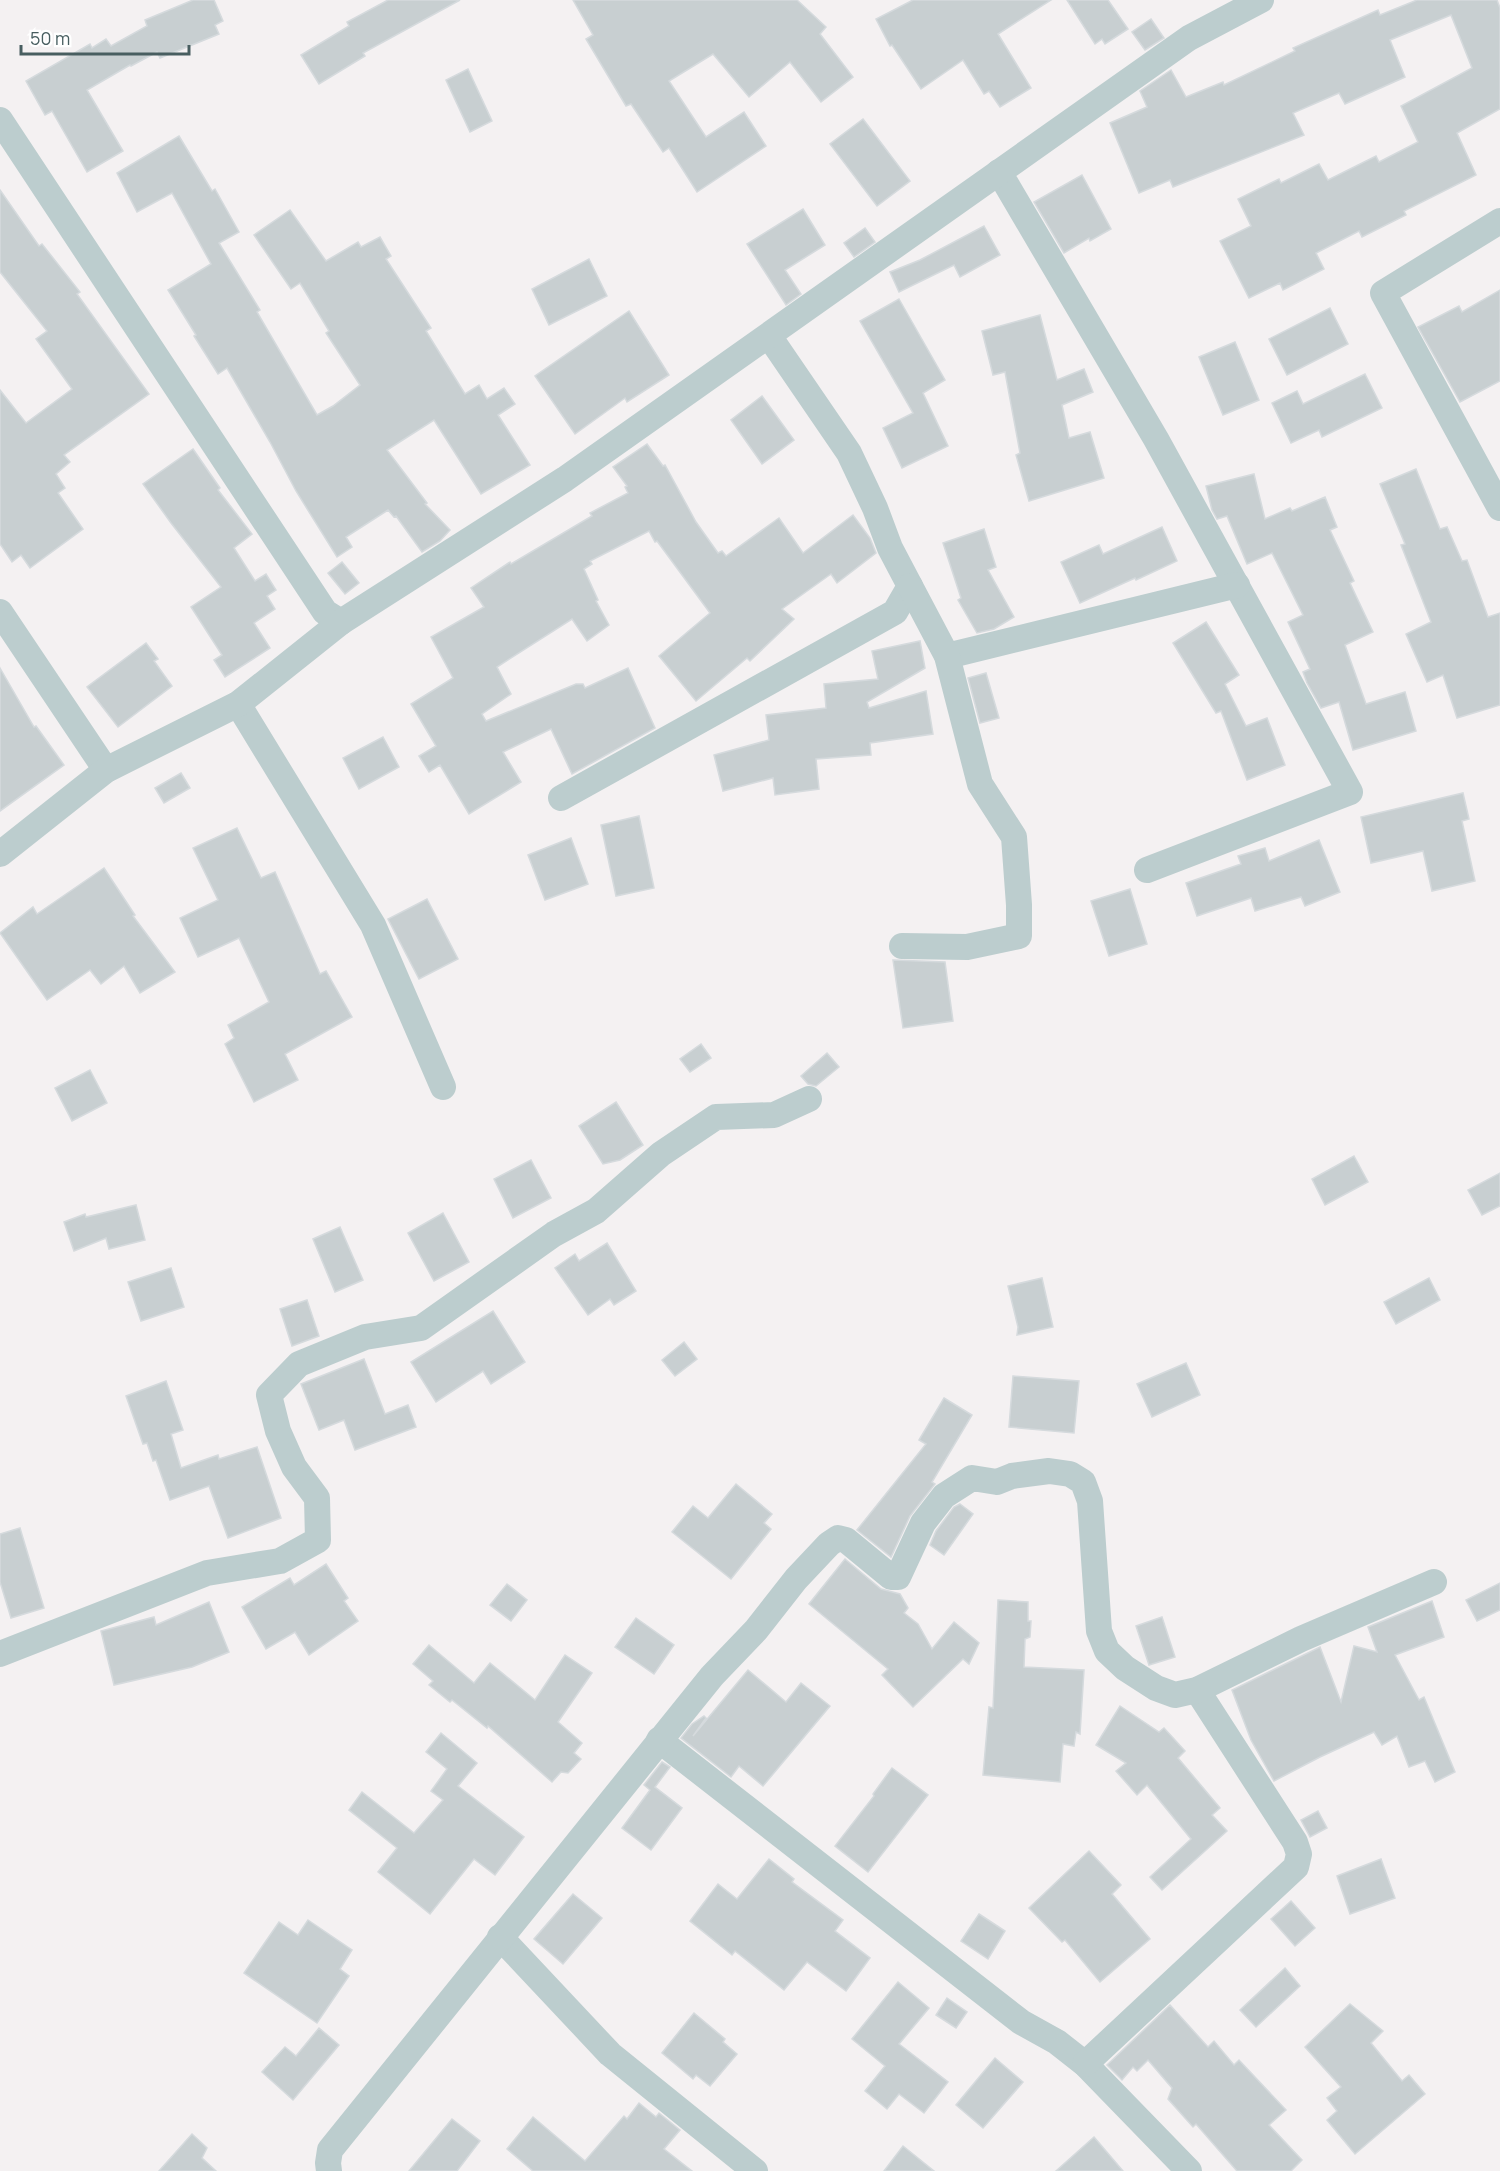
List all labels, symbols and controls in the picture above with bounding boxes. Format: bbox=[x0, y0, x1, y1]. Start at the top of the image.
scale bar bbox=[21, 18, 189, 56]
text: 50 m bbox=[30, 26, 70, 50]

